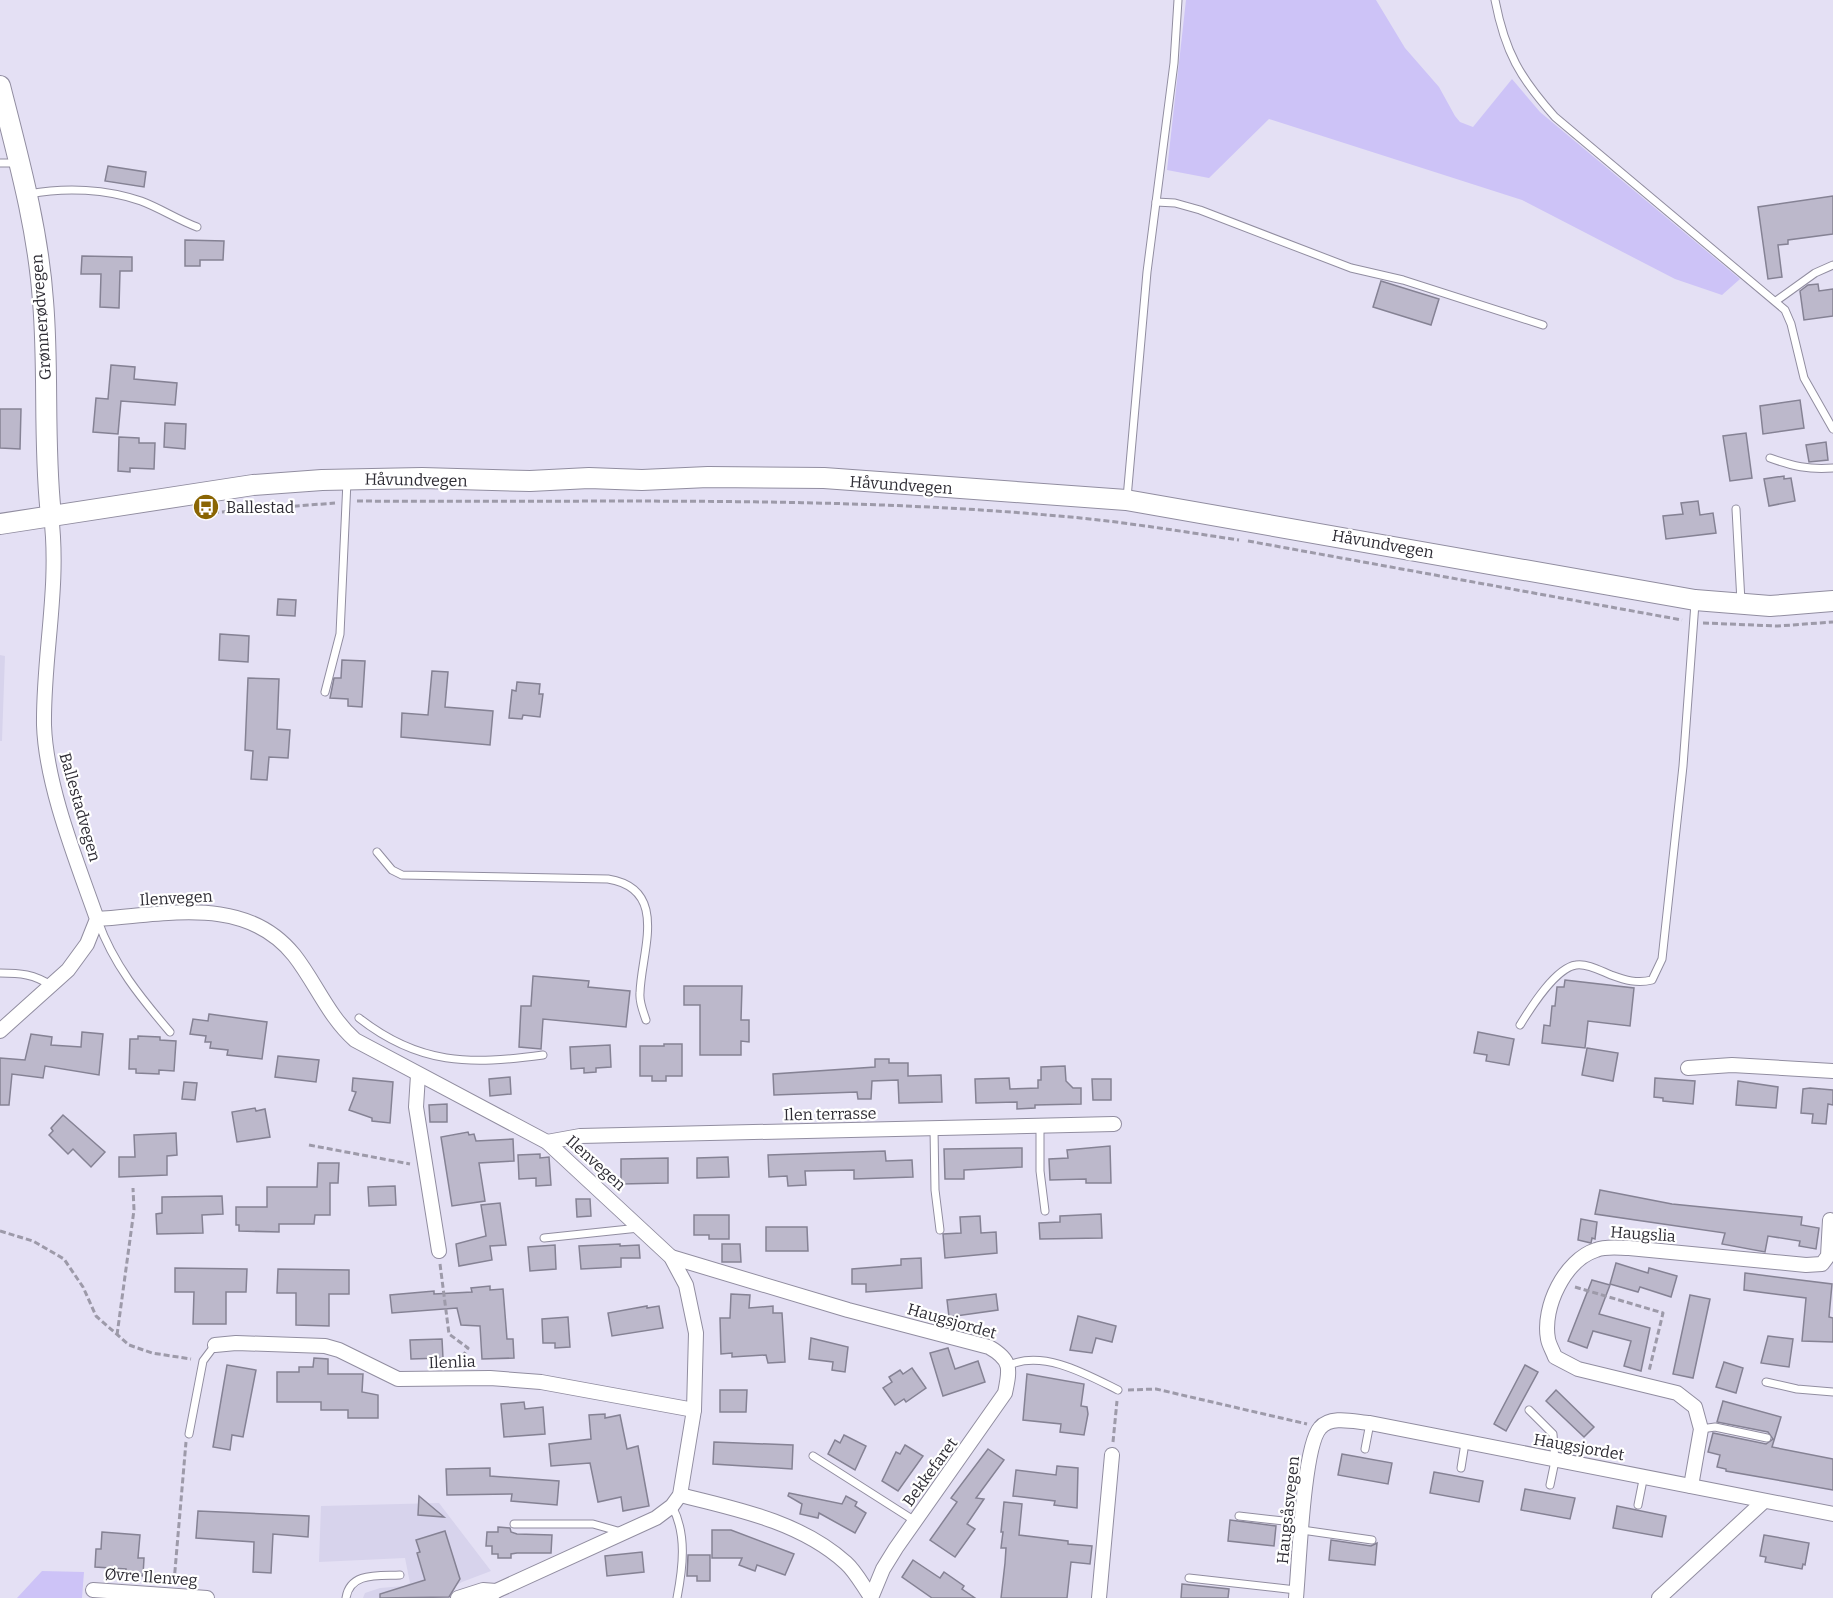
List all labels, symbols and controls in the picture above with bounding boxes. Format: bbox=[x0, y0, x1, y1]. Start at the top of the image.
street label: Grønnerødvegen bbox=[27, 253, 55, 381]
street label: Håvundvegen bbox=[364, 470, 468, 490]
street label: Håvundvegen bbox=[849, 472, 953, 498]
bus stop icon: Ballestad bbox=[191, 492, 221, 522]
place label: Ballestad bbox=[226, 498, 295, 517]
street label: Håvundvegen bbox=[1331, 526, 1435, 562]
street label: Ballestadvegen bbox=[55, 750, 105, 864]
street label: Ilenvegen bbox=[139, 887, 213, 909]
street label: Ilen terrasse bbox=[783, 1104, 877, 1124]
street label: Ilenvegen bbox=[562, 1131, 630, 1195]
street label: Haugslia bbox=[1610, 1222, 1677, 1246]
street label: Haugsjordet bbox=[905, 1299, 999, 1343]
street label: Ilenlia bbox=[428, 1352, 476, 1372]
street label: Haugsjordet bbox=[1532, 1430, 1626, 1464]
street label: Bekkefaret bbox=[899, 1434, 961, 1510]
street label: Haugsåsvegen bbox=[1273, 1455, 1303, 1565]
street label: Øvre Ilenveg bbox=[104, 1564, 198, 1590]

